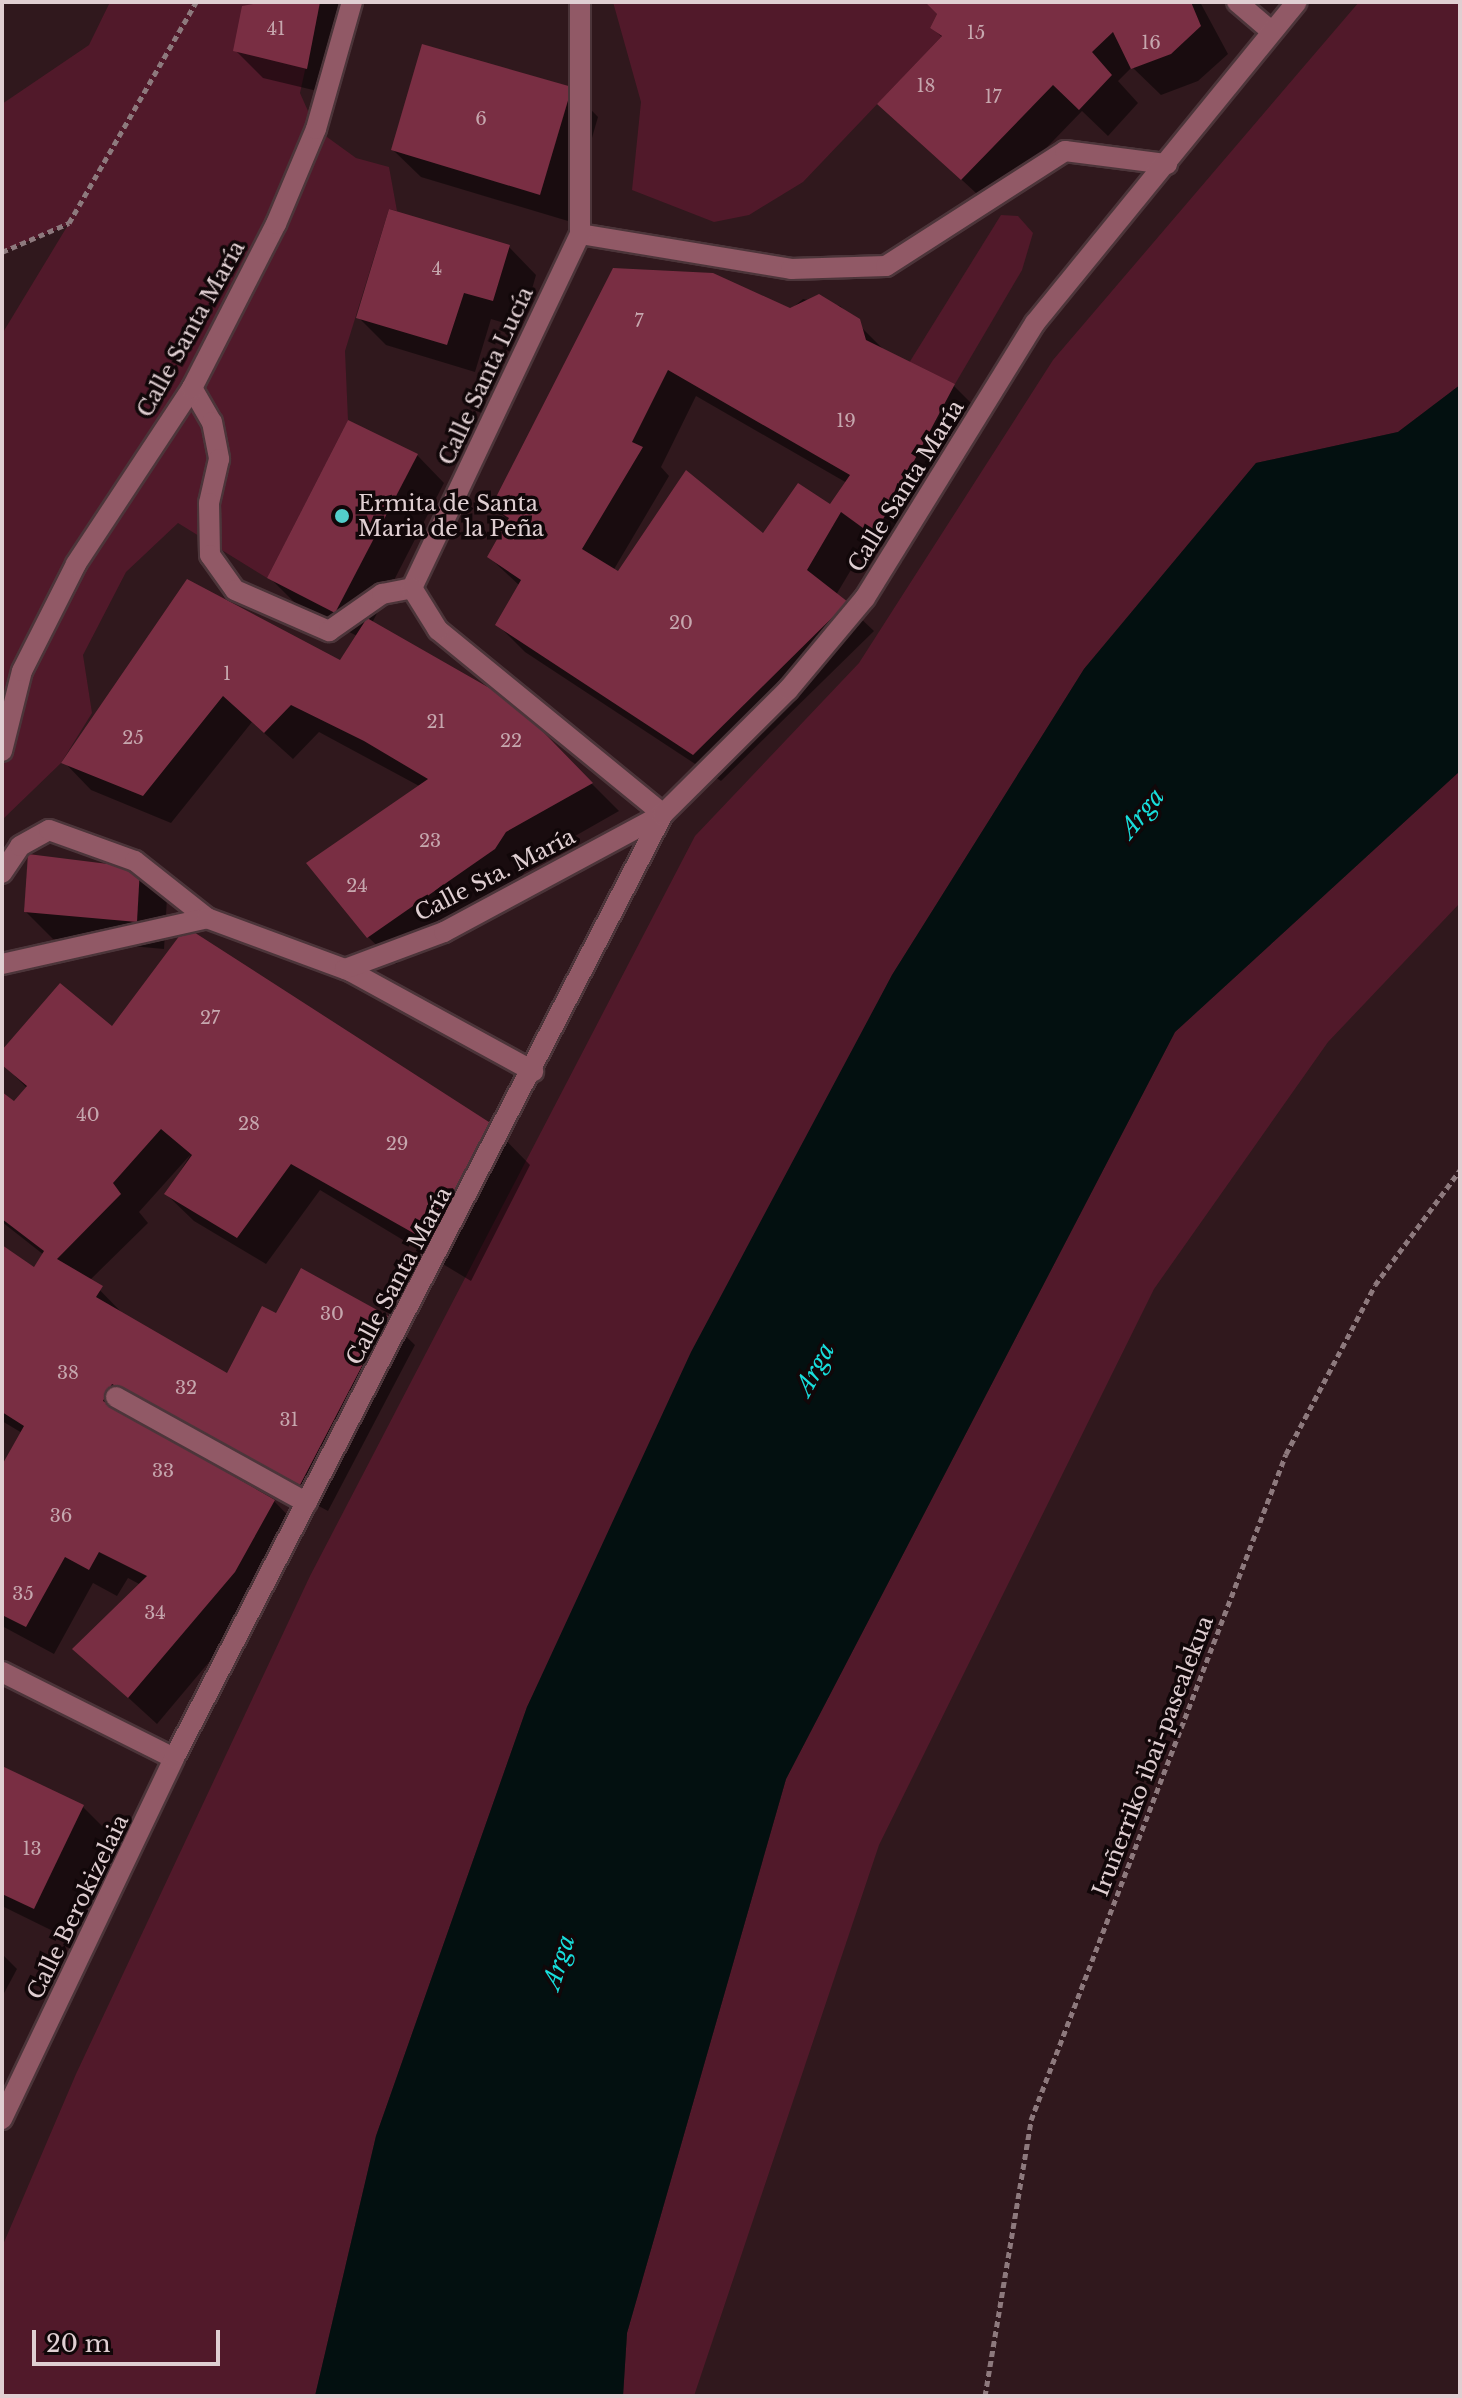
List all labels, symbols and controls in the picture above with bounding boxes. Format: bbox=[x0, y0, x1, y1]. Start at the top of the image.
house number: 41 bbox=[267, 18, 285, 40]
house number: 15 bbox=[967, 22, 985, 44]
house number: 16 bbox=[1141, 32, 1161, 54]
house number: 18 bbox=[917, 75, 935, 97]
house number: 17 bbox=[984, 86, 1002, 108]
house number: 6 bbox=[475, 108, 487, 130]
street label: Calle Santa María bbox=[132, 236, 250, 422]
house number: 4 bbox=[432, 258, 442, 280]
street label: Calle Santa Lucía bbox=[433, 283, 539, 469]
house number: 7 bbox=[634, 310, 644, 332]
street label: Calle Santa María bbox=[842, 395, 970, 577]
house number: 19 bbox=[836, 410, 856, 432]
place label: Ermita de Santa Maria de la Peña bbox=[358, 490, 544, 542]
marker: Ermita de Santa Maria de la Peña bbox=[333, 507, 351, 525]
house number: 20 bbox=[669, 612, 693, 634]
house number: 1 bbox=[223, 663, 231, 685]
house number: 21 bbox=[426, 711, 446, 733]
house number: 25 bbox=[122, 727, 144, 749]
house number: 22 bbox=[500, 730, 522, 752]
water label: Arga bbox=[1113, 782, 1171, 844]
street label: Calle Sta. María bbox=[411, 823, 579, 927]
house number: 23 bbox=[419, 830, 441, 852]
house number: 24 bbox=[346, 875, 368, 897]
house number: 27 bbox=[200, 1007, 220, 1029]
house number: 40 bbox=[76, 1104, 100, 1126]
house number: 28 bbox=[238, 1113, 260, 1135]
house number: 29 bbox=[386, 1133, 408, 1155]
street label: Calle Santa María bbox=[341, 1182, 457, 1370]
house number: 30 bbox=[320, 1303, 344, 1325]
water label: Arga bbox=[789, 1338, 841, 1400]
house number: 38 bbox=[57, 1362, 79, 1384]
house number: 32 bbox=[175, 1377, 197, 1399]
house number: 31 bbox=[279, 1409, 299, 1431]
house number: 33 bbox=[152, 1460, 174, 1482]
house number: 36 bbox=[50, 1505, 72, 1527]
house number: 35 bbox=[12, 1583, 34, 1605]
house number: 34 bbox=[144, 1602, 166, 1624]
street label: Iruñerriko ibai-pasealekua bbox=[1087, 1612, 1219, 1900]
street label: Calle Berokizelaia bbox=[22, 1810, 134, 2004]
house number: 13 bbox=[22, 1838, 42, 1860]
water label: Arga bbox=[537, 1931, 581, 1993]
scale bar bbox=[36, 2314, 224, 2364]
text: 20 m bbox=[46, 2329, 111, 2358]

